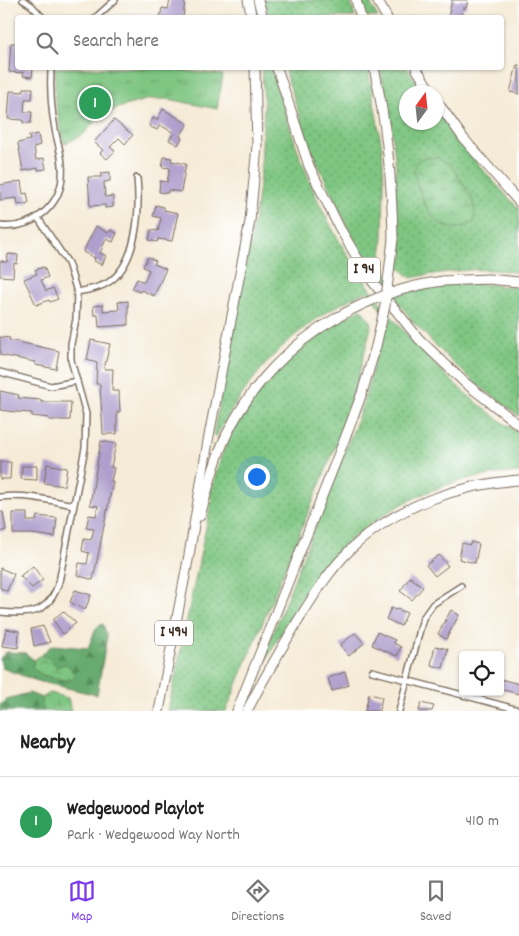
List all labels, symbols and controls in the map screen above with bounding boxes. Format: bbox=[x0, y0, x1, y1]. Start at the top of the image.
search box bbox=[15, 15, 504, 70]
icon: search bbox=[33, 29, 61, 57]
text: Search here bbox=[73, 29, 159, 56]
pin: 1 bbox=[79, 84, 111, 122]
north arrow bbox=[399, 85, 444, 130]
road number: I 94 bbox=[348, 258, 380, 282]
your location bbox=[244, 464, 270, 490]
road number: I 494 bbox=[155, 620, 193, 646]
map controls bbox=[459, 651, 504, 696]
button: locate bbox=[459, 651, 504, 696]
text: Nearby bbox=[20, 729, 75, 759]
text: Wedgewood Playlot bbox=[67, 797, 204, 824]
text: 1 bbox=[34, 810, 38, 833]
text: 410 m bbox=[465, 810, 499, 833]
text: Park · Wedgewood Way North bbox=[67, 824, 240, 847]
tab: Map bbox=[68, 877, 96, 927]
tab: Directions bbox=[231, 877, 284, 927]
tab: Saved bbox=[420, 877, 451, 927]

